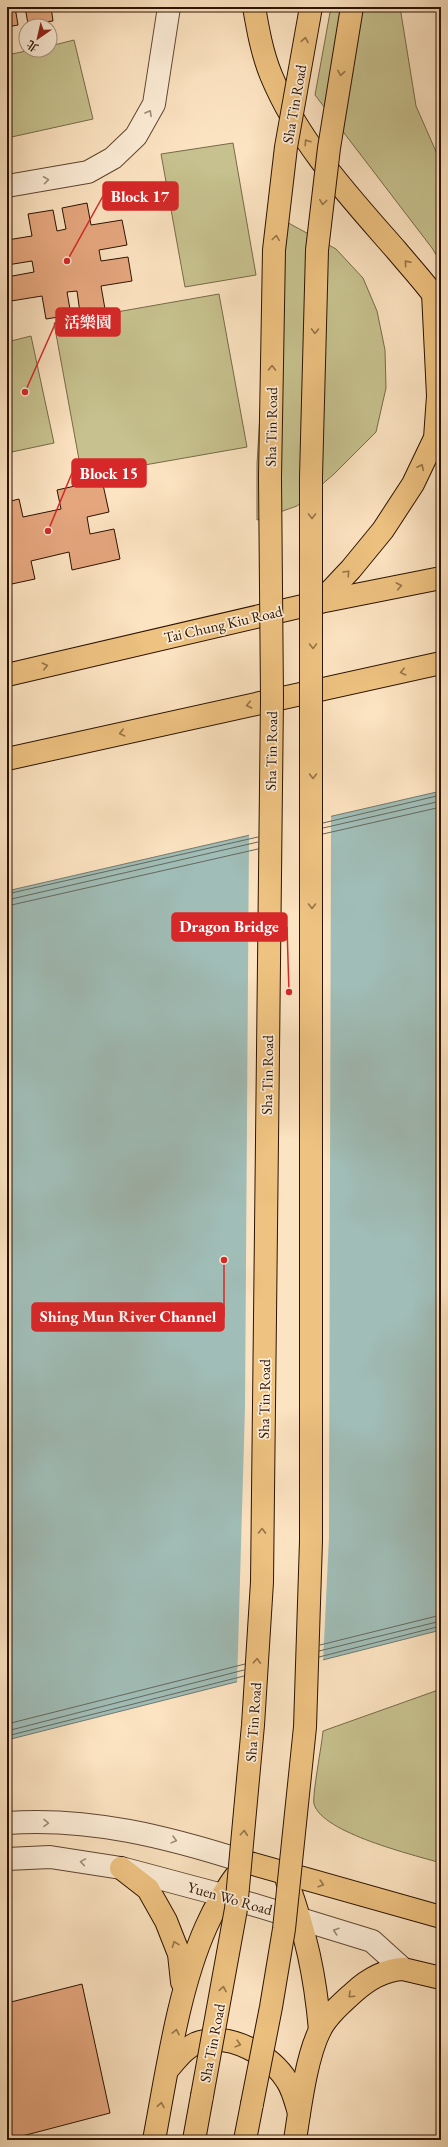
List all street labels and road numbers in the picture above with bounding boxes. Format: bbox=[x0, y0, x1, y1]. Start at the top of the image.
street label: Sha Tin Road bbox=[278, 63, 310, 145]
street label: Sha Tin Road bbox=[261, 387, 281, 467]
street label: Tai Chung Kiu Road bbox=[162, 601, 285, 647]
street label: Sha Tin Road bbox=[261, 711, 281, 791]
street label: Sha Tin Road bbox=[257, 1035, 277, 1115]
street label: Sha Tin Road bbox=[254, 1359, 274, 1439]
street label: Sha Tin Road bbox=[241, 1681, 265, 1762]
street label: Yuen Wo Road bbox=[185, 1877, 275, 1919]
street label: Sha Tin Road bbox=[195, 2002, 229, 2084]

